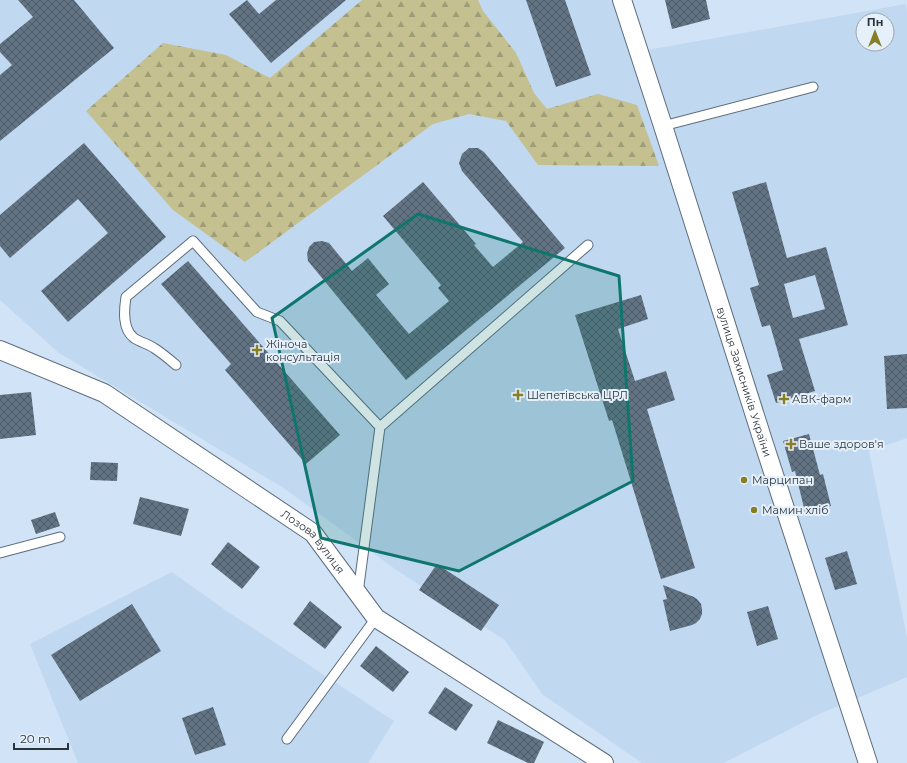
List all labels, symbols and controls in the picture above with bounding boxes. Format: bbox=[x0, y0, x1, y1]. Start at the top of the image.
north arrow bbox=[855, 12, 895, 52]
text: Пн bbox=[867, 15, 883, 29]
street label: вулиця Захисників України bbox=[714, 305, 775, 459]
place label: Жіноча консультація bbox=[266, 337, 340, 364]
marker: Жіноча консультація bbox=[251, 344, 263, 356]
place label: Шепетівська ЦРЛ bbox=[527, 388, 628, 402]
marker: Шепетівська ЦРЛ bbox=[512, 389, 524, 401]
place label: АВК-фарм bbox=[792, 392, 852, 406]
marker: АВК-фарм bbox=[779, 394, 789, 404]
place label: Ваше здоров'я bbox=[799, 437, 884, 451]
marker: Ваше здоров'я bbox=[786, 439, 796, 449]
place label: Марципан bbox=[752, 473, 813, 487]
marker: Марципан bbox=[739, 475, 749, 485]
place label: Мамин хліб bbox=[762, 503, 829, 517]
marker: Мамин хліб bbox=[749, 505, 759, 515]
street label: Лозова вулиця bbox=[278, 507, 348, 576]
scale bar bbox=[14, 725, 68, 751]
text: 20 m bbox=[20, 731, 51, 746]

